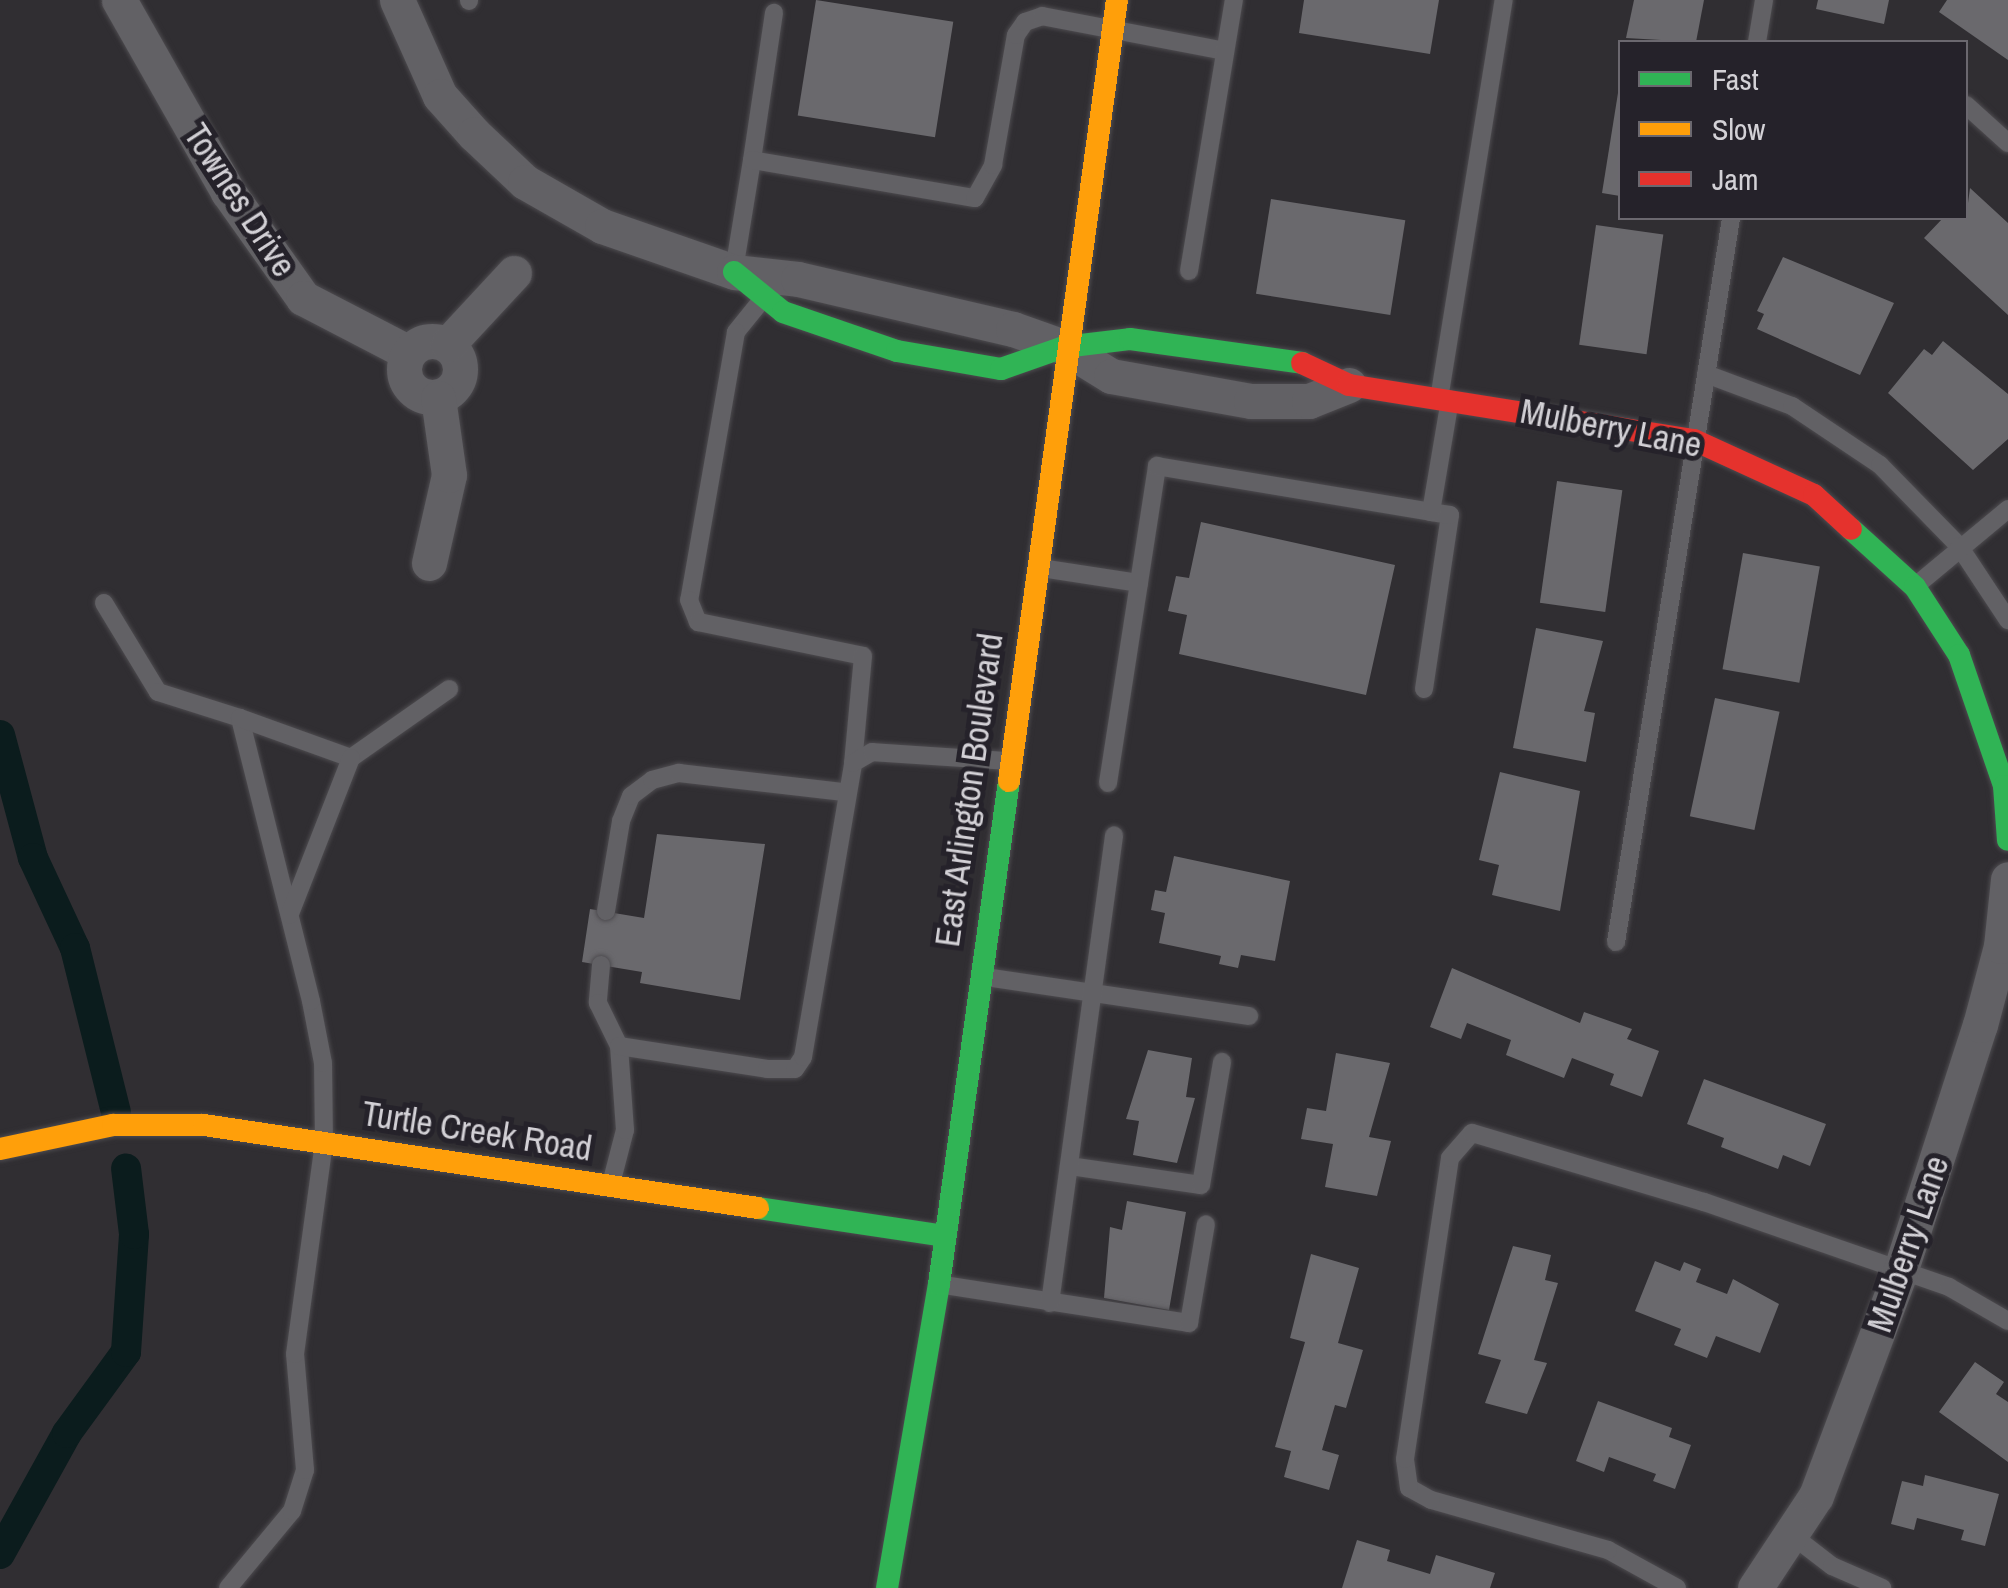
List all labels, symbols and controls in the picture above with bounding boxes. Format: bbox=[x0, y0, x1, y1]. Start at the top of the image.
legend bbox=[1618, 40, 1968, 220]
text: Fast bbox=[1712, 59, 1759, 99]
text: Slow bbox=[1712, 109, 1765, 149]
street label: Townes Drive bbox=[175, 116, 305, 284]
text: Jam bbox=[1712, 159, 1758, 199]
street label: Mulberry Lane bbox=[1517, 390, 1705, 466]
street label: East Arlington Boulevard bbox=[926, 630, 1012, 950]
street label: Turtle Creek Road bbox=[359, 1092, 595, 1170]
street label: Mulberry Lane bbox=[1858, 1150, 1958, 1338]

